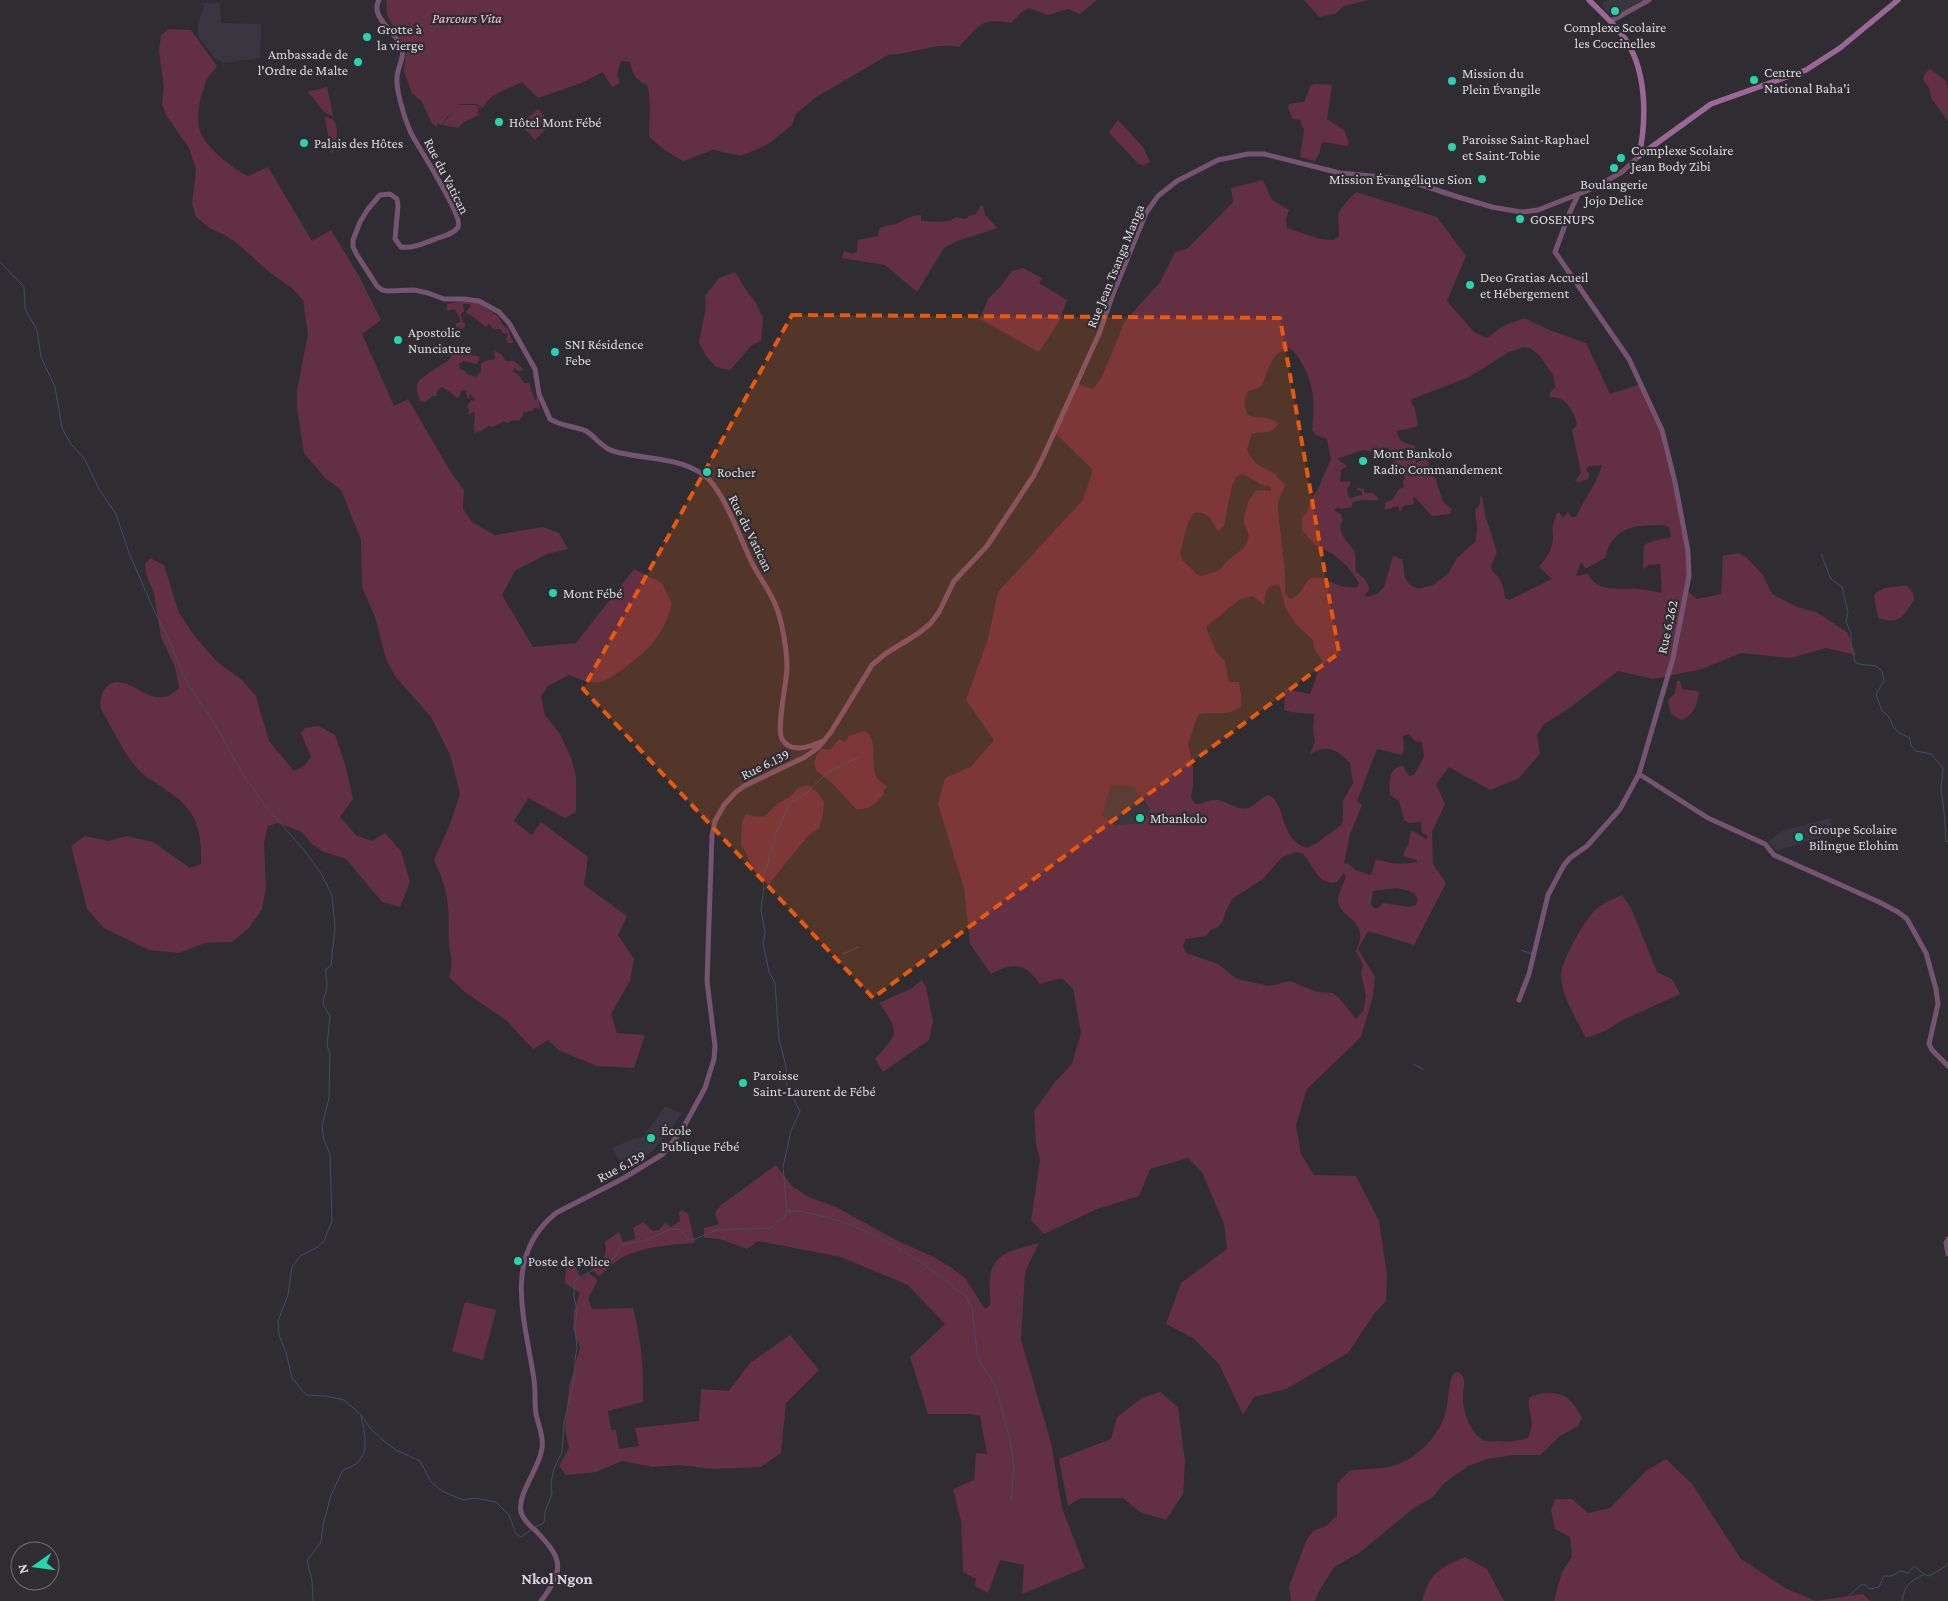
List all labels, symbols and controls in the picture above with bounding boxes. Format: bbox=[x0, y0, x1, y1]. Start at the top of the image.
marker: Complexe Scolaire les Coccinelles bbox=[1609, 5, 1621, 17]
park label: Parcours Vita bbox=[432, 10, 502, 26]
place label: Complexe Scolaire les Coccinelles bbox=[1564, 19, 1666, 51]
place label: Grotte à la vierge bbox=[377, 21, 424, 53]
marker: Grotte à la vierge bbox=[361, 31, 373, 43]
place label: Ambassade de l'Ordre de Malte bbox=[258, 46, 348, 78]
marker: Ambassade de l'Ordre de Malte bbox=[352, 56, 364, 68]
place label: Centre National Baha'i bbox=[1764, 64, 1850, 96]
place label: Mission du Plein Évangile bbox=[1462, 65, 1541, 97]
marker: Centre National Baha'i bbox=[1748, 74, 1760, 86]
marker: Mission du Plein Évangile bbox=[1446, 75, 1458, 87]
place label: Hôtel Mont Fébé bbox=[509, 114, 602, 130]
marker: Hôtel Mont Fébé bbox=[493, 116, 505, 128]
place label: Paroisse Saint-Raphael et Saint-Tobie bbox=[1462, 131, 1590, 163]
place label: Palais des Hôtes bbox=[314, 135, 403, 151]
street label: Rue du Vatican bbox=[421, 135, 473, 217]
marker: Palais des Hôtes bbox=[298, 137, 310, 149]
marker: Paroisse Saint-Raphael et Saint-Tobie bbox=[1446, 141, 1458, 153]
place label: Complexe Scolaire Jean Body Zibi bbox=[1629, 142, 1733, 174]
marker: Complexe Scolaire Jean Body Zibi bbox=[1615, 152, 1627, 164]
marker: Boulangerie Jojo Delice bbox=[1608, 162, 1620, 174]
place label: Mission Évangélique Sion bbox=[1329, 171, 1472, 187]
marker: Mission Évangélique Sion bbox=[1476, 173, 1488, 185]
place label: Boulangerie Jojo Delice bbox=[1580, 176, 1648, 209]
street label: Rue Jean Tsanga Manga bbox=[1083, 201, 1147, 330]
place label: GOSENUPS bbox=[1530, 211, 1595, 227]
marker: GOSENUPS bbox=[1514, 213, 1526, 225]
place label: Deo Gratias Accueil et Hébergement bbox=[1480, 269, 1589, 301]
marker: Deo Gratias Accueil et Hébergement bbox=[1464, 279, 1476, 291]
place label: Apostolic Nunciature bbox=[408, 324, 471, 356]
marker: Apostolic Nunciature bbox=[392, 334, 404, 346]
place label: SNI Résidence Febe bbox=[565, 336, 643, 368]
marker: SNI Résidence Febe bbox=[549, 346, 561, 358]
place label: Mont Bankolo Radio Commandement bbox=[1373, 445, 1503, 477]
marker: Mont Bankolo Radio Commandement bbox=[1357, 455, 1369, 467]
place label: Rocher bbox=[717, 464, 756, 480]
marker: Rocher bbox=[701, 466, 713, 478]
street label: Rue du Vatican bbox=[726, 492, 777, 574]
place label: Mont Fébé bbox=[563, 585, 622, 601]
marker: Mont Fébé bbox=[547, 587, 559, 599]
street label: Rue 6.262 bbox=[1654, 599, 1681, 655]
street label: Rue 6.139 bbox=[738, 745, 792, 783]
place label: Mbankolo bbox=[1150, 810, 1207, 826]
marker: Mbankolo bbox=[1134, 812, 1146, 824]
place label: Groupe Scolaire Bilingue Elohim bbox=[1809, 821, 1899, 853]
marker: Groupe Scolaire Bilingue Elohim bbox=[1793, 831, 1805, 843]
place label: Paroisse Saint-Laurent de Fébé bbox=[753, 1067, 876, 1099]
marker: Paroisse Saint-Laurent de Fébé bbox=[737, 1077, 749, 1089]
place label: École Publique Fébé bbox=[661, 1122, 739, 1154]
marker: École Publique Fébé bbox=[645, 1132, 657, 1144]
street label: Rue 6.139 bbox=[594, 1147, 648, 1185]
place label: Poste de Police bbox=[528, 1253, 610, 1269]
marker: Poste de Police bbox=[512, 1255, 524, 1267]
north arrow bbox=[10, 1541, 60, 1591]
text: N bbox=[13, 1562, 31, 1576]
district label: Nkol Ngon bbox=[521, 1570, 593, 1587]

